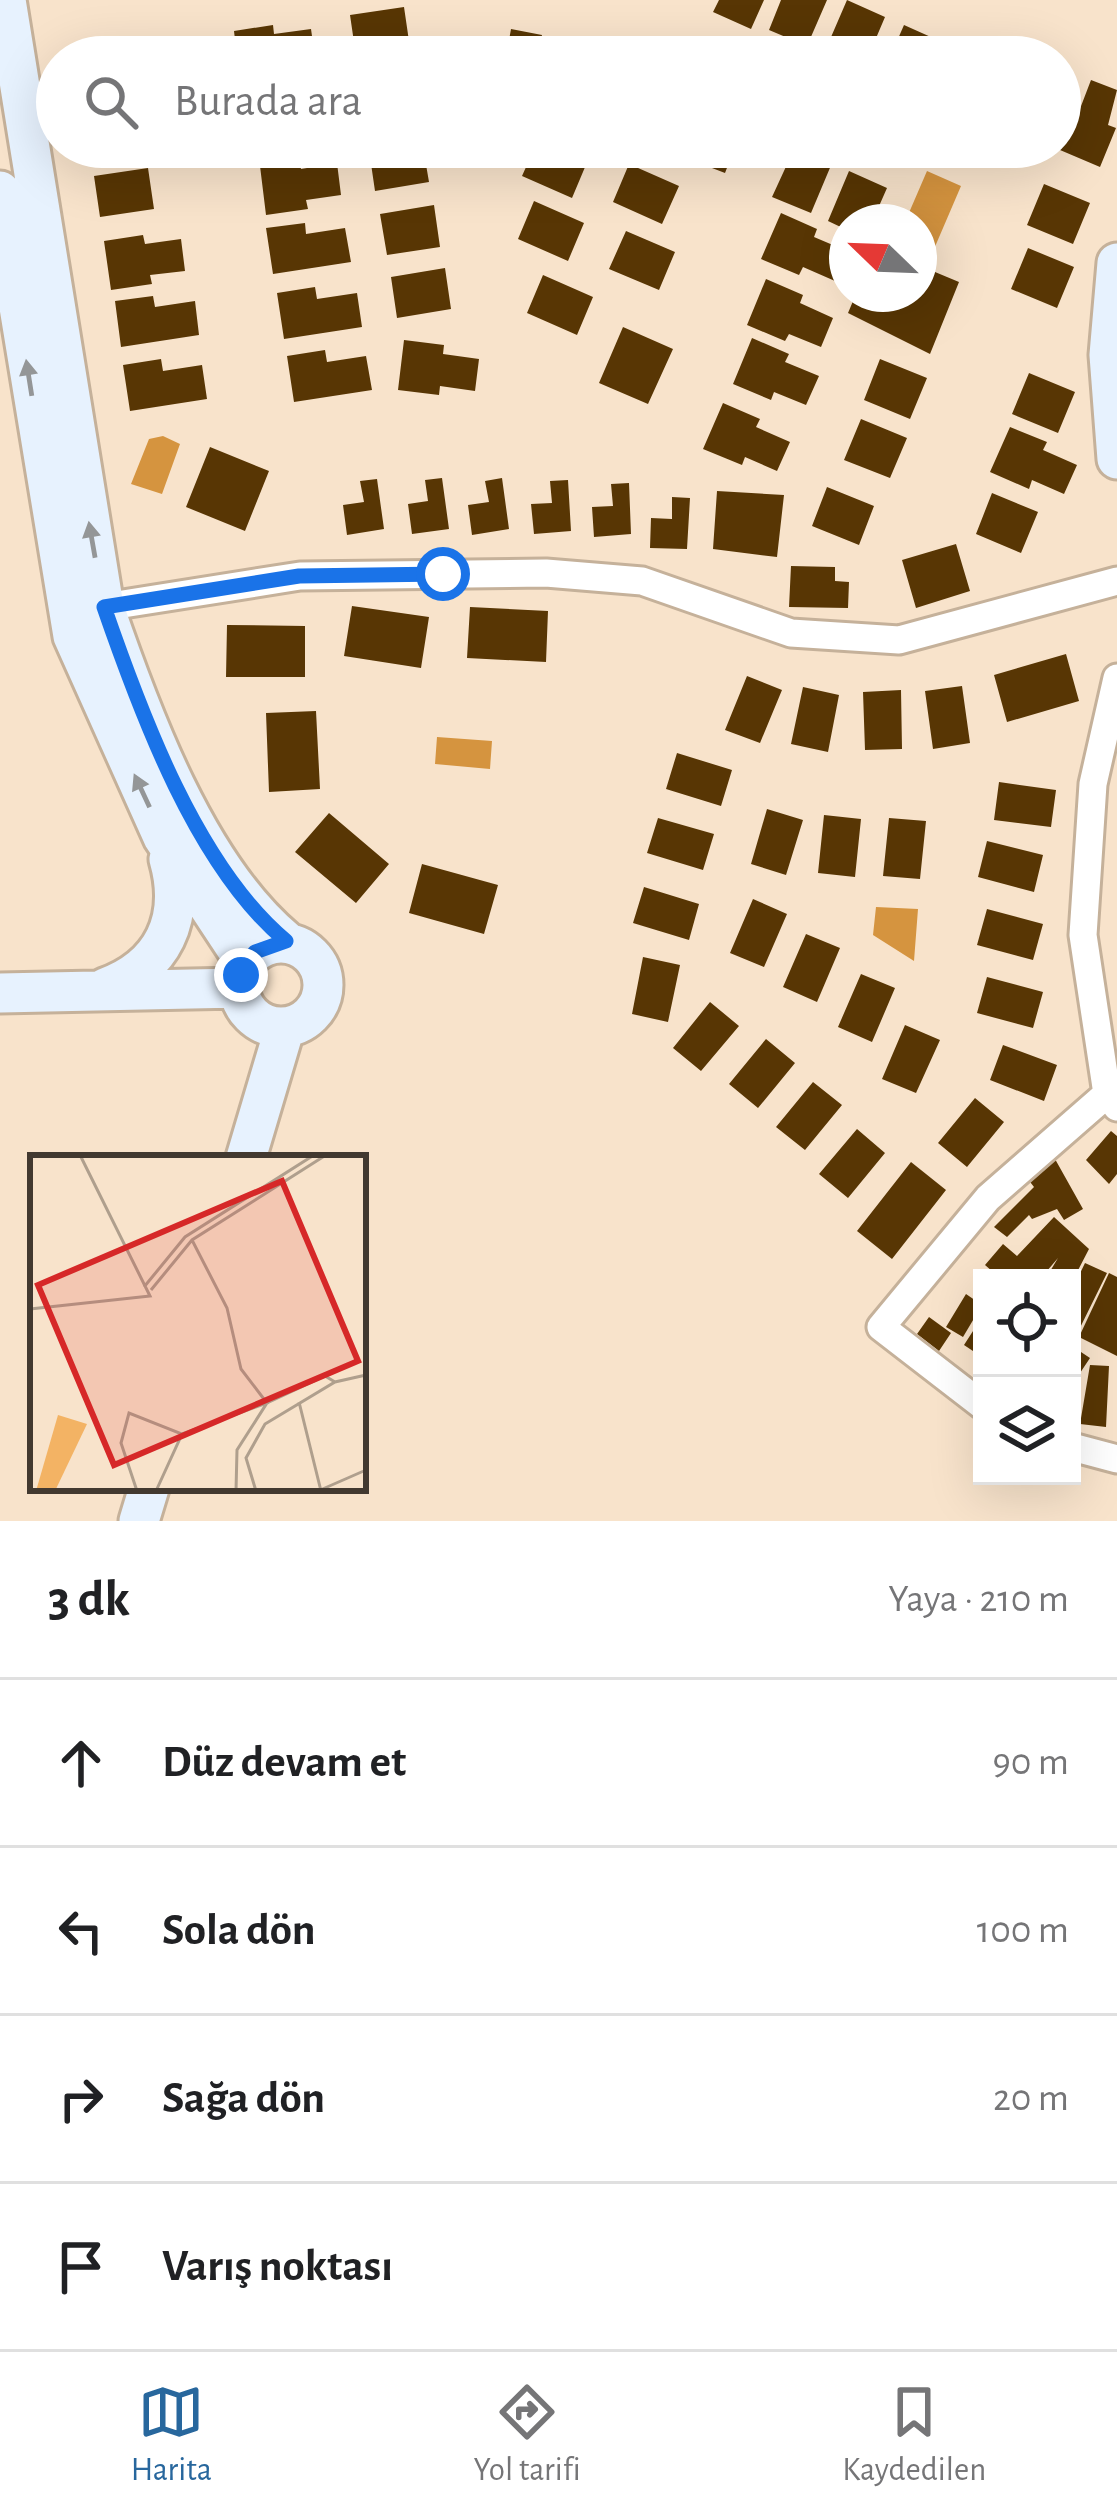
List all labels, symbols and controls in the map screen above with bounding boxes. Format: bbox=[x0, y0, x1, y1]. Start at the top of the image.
search box bbox=[36, 36, 1081, 168]
icon: search bbox=[78, 69, 144, 135]
text: Burada ara bbox=[174, 79, 362, 124]
north arrow bbox=[829, 204, 937, 312]
one-way arrow bbox=[20, 358, 38, 396]
one-way arrow bbox=[82, 520, 100, 558]
route start bbox=[416, 547, 470, 601]
one-way arrow bbox=[131, 773, 151, 808]
route end bbox=[214, 948, 268, 1002]
inset map bbox=[30, 1155, 366, 1491]
map controls bbox=[973, 1269, 1081, 1485]
button: locate bbox=[973, 1269, 1081, 1377]
button: layers bbox=[973, 1377, 1081, 1485]
text: 3 dk bbox=[48, 1574, 130, 1625]
text: Yaya · 210 m bbox=[888, 1580, 1069, 1619]
icon: ahead bbox=[48, 1730, 114, 1796]
text: Düz devam et bbox=[162, 1740, 406, 1785]
text: 90 m bbox=[992, 1743, 1069, 1782]
icon: left bbox=[48, 1898, 114, 1964]
text: Sola dön bbox=[162, 1908, 316, 1953]
text: 100 m bbox=[977, 1911, 1069, 1950]
icon: right bbox=[48, 2066, 114, 2132]
text: Sağa dön bbox=[162, 2076, 325, 2121]
text: 20 m bbox=[993, 2079, 1069, 2118]
icon: arrive bbox=[48, 2234, 114, 2300]
text: Varış noktası bbox=[162, 2244, 393, 2289]
tab: Harita bbox=[131, 2379, 212, 2491]
tab: Yol tarifi bbox=[474, 2379, 581, 2491]
tab: Kaydedilen bbox=[842, 2379, 986, 2491]

